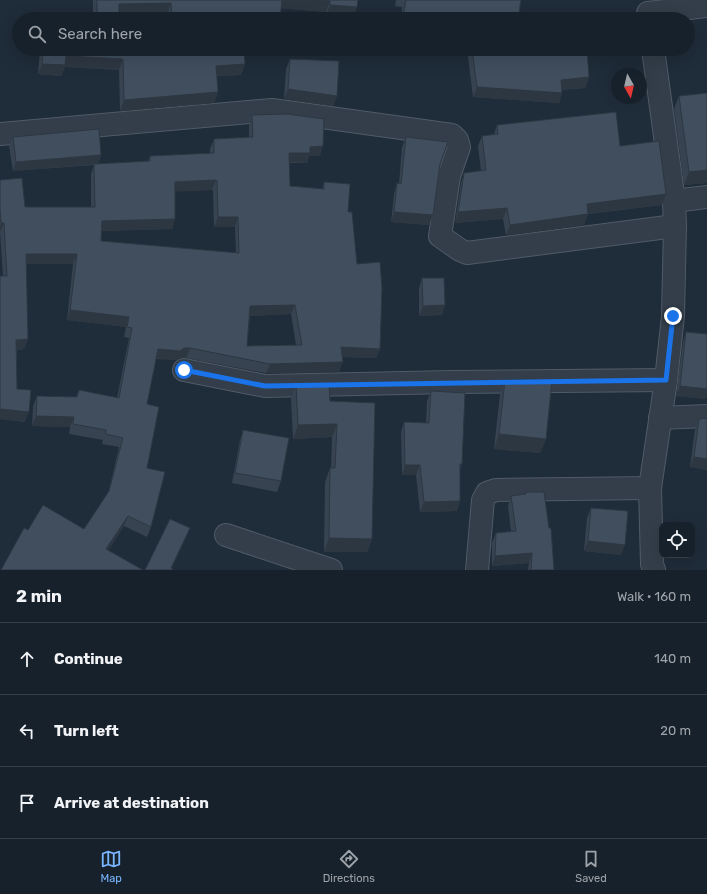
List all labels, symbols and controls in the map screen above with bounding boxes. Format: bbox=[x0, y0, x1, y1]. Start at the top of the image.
search box bbox=[12, 12, 695, 56]
icon: search bbox=[26, 23, 48, 45]
text: Search here bbox=[58, 25, 142, 43]
north arrow bbox=[611, 68, 647, 104]
route end bbox=[664, 307, 682, 325]
route start bbox=[175, 361, 193, 379]
map controls bbox=[659, 522, 695, 558]
button: locate bbox=[659, 522, 695, 558]
text: 2 min bbox=[16, 586, 62, 606]
text: Walk · 160 m bbox=[617, 589, 691, 604]
icon: ahead bbox=[16, 648, 38, 670]
text: Continue bbox=[54, 650, 123, 668]
text: 140 m bbox=[654, 651, 691, 666]
icon: left bbox=[16, 720, 38, 742]
text: Turn left bbox=[54, 722, 119, 740]
text: 20 m bbox=[660, 723, 691, 738]
icon: arrive bbox=[16, 792, 38, 814]
text: Arrive at destination bbox=[54, 794, 209, 812]
tab: Map bbox=[100, 848, 122, 885]
tab: Directions bbox=[323, 848, 375, 885]
tab: Saved bbox=[575, 848, 607, 885]

